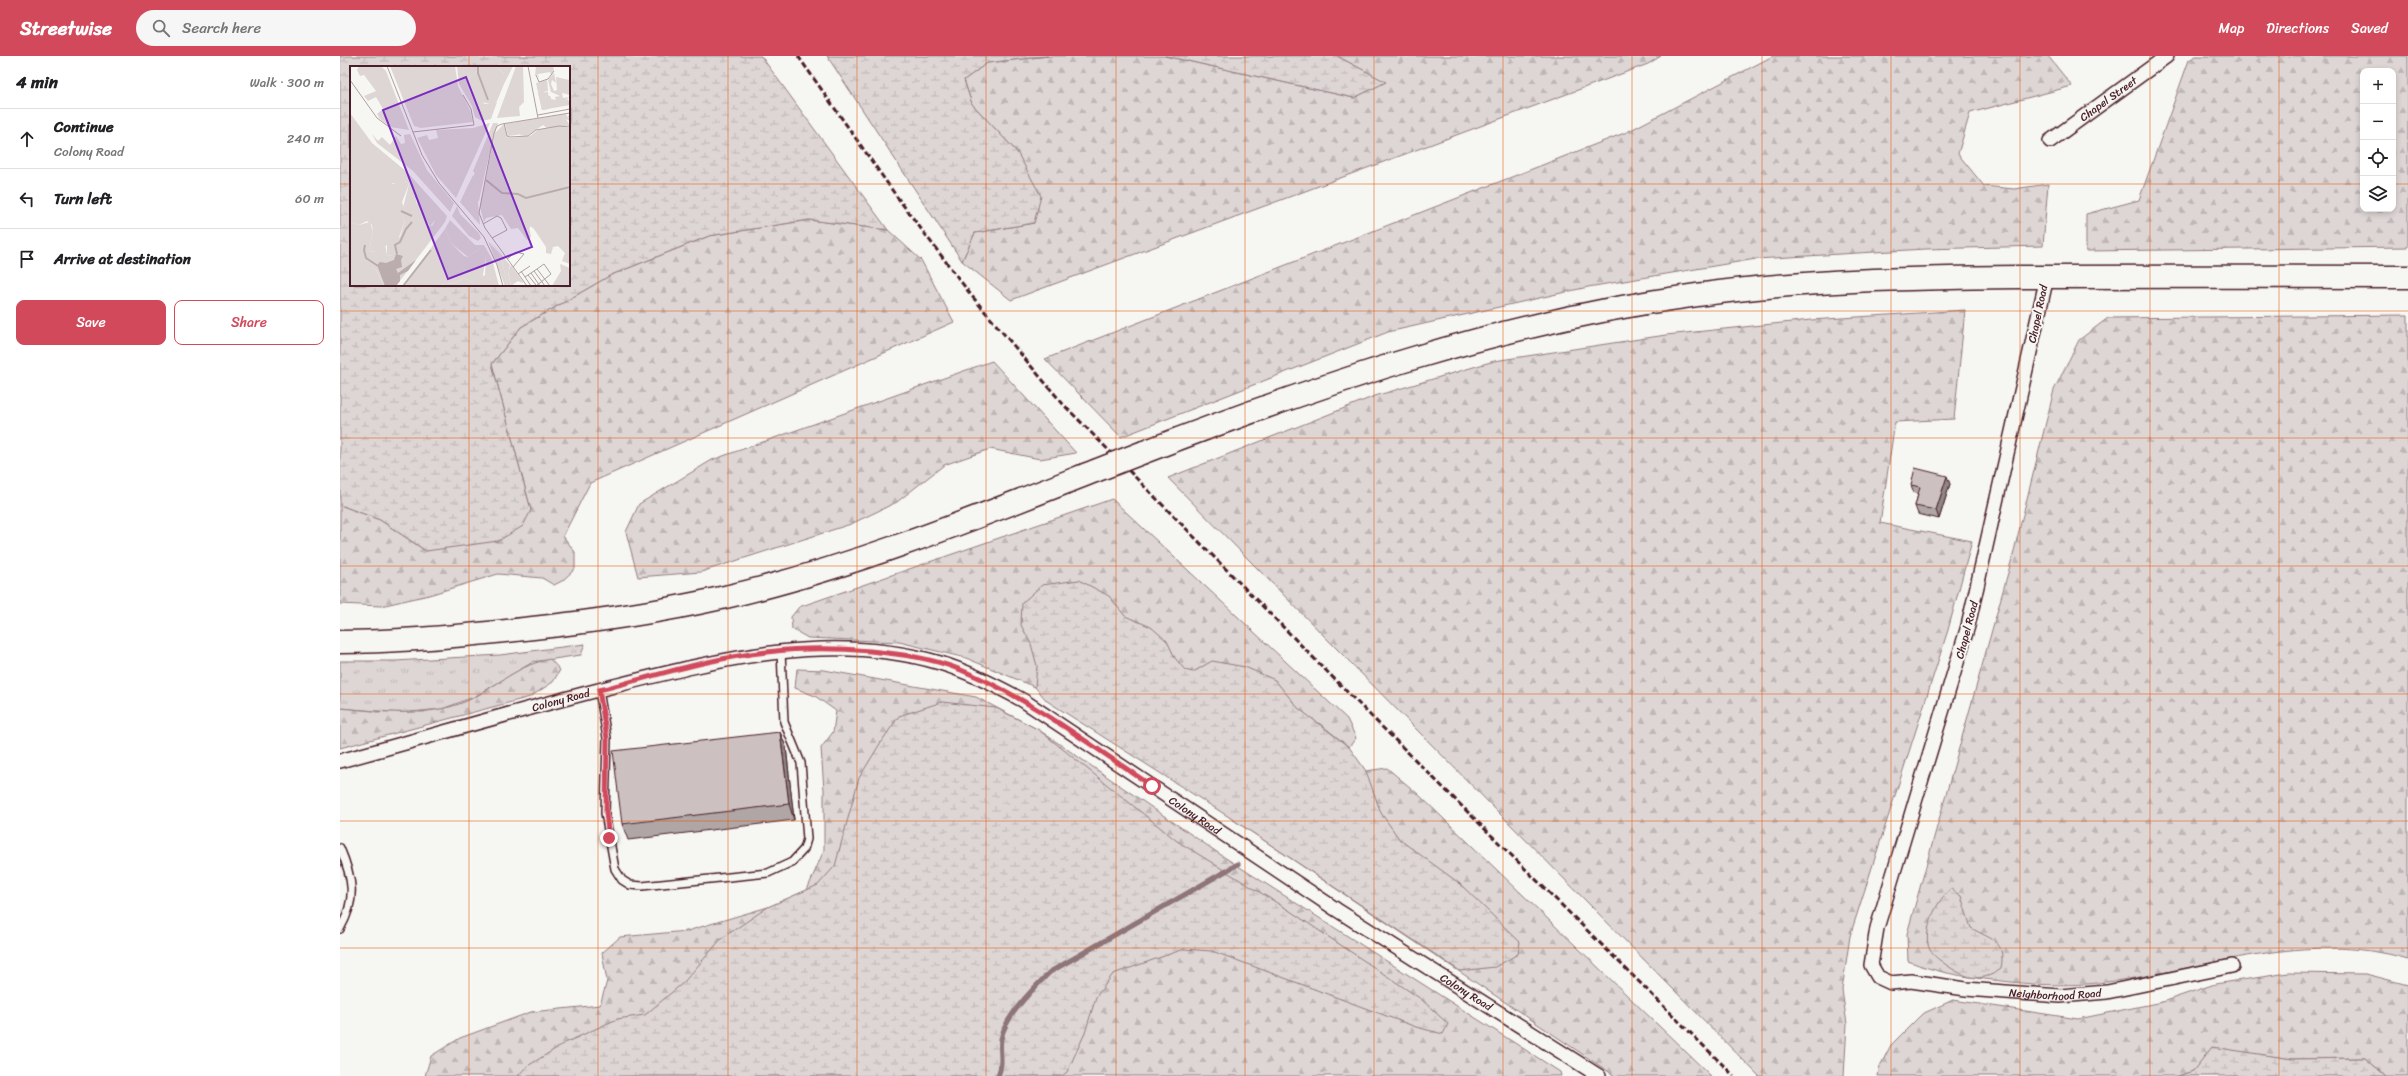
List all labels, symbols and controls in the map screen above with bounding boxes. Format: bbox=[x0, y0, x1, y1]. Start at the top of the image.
search box bbox=[136, 10, 416, 46]
text: Streetwise bbox=[20, 12, 112, 45]
text: Search here bbox=[182, 15, 261, 41]
text: Map bbox=[2218, 16, 2244, 41]
text: Directions bbox=[2266, 16, 2329, 41]
text: Saved bbox=[2351, 16, 2388, 41]
icon: search bbox=[150, 17, 172, 39]
inset map bbox=[350, 66, 570, 286]
text: 4 min bbox=[16, 67, 58, 97]
map controls bbox=[2360, 68, 2396, 212]
button: + bbox=[2360, 68, 2396, 104]
text: Walk · 300 m bbox=[250, 71, 324, 94]
street label: Chapel Street bbox=[2075, 71, 2142, 126]
button: − bbox=[2360, 104, 2396, 140]
text: Continue bbox=[54, 114, 114, 140]
text: 240 m bbox=[287, 127, 324, 150]
icon: ahead bbox=[16, 128, 38, 150]
text: Colony Road bbox=[54, 140, 124, 163]
button: locate bbox=[2360, 140, 2396, 176]
button: layers bbox=[2360, 176, 2396, 212]
text: Turn left bbox=[54, 186, 112, 212]
text: 60 m bbox=[295, 187, 324, 210]
icon: left bbox=[16, 188, 38, 210]
text: Arrive at destination bbox=[54, 246, 191, 272]
icon: arrive bbox=[16, 248, 38, 270]
street label: Chapel Road bbox=[2023, 282, 2054, 345]
button: Save bbox=[16, 300, 166, 345]
button: Share bbox=[174, 300, 324, 345]
street label: Chapel Road bbox=[1950, 598, 1984, 661]
street label: Colony Road bbox=[530, 683, 593, 717]
route start bbox=[1143, 777, 1161, 795]
street label: Colony Road bbox=[1165, 791, 1226, 840]
route end bbox=[600, 829, 618, 847]
street label: Colony Road bbox=[1436, 968, 1497, 1016]
street label: Neighborhood Road bbox=[2008, 983, 2103, 1006]

